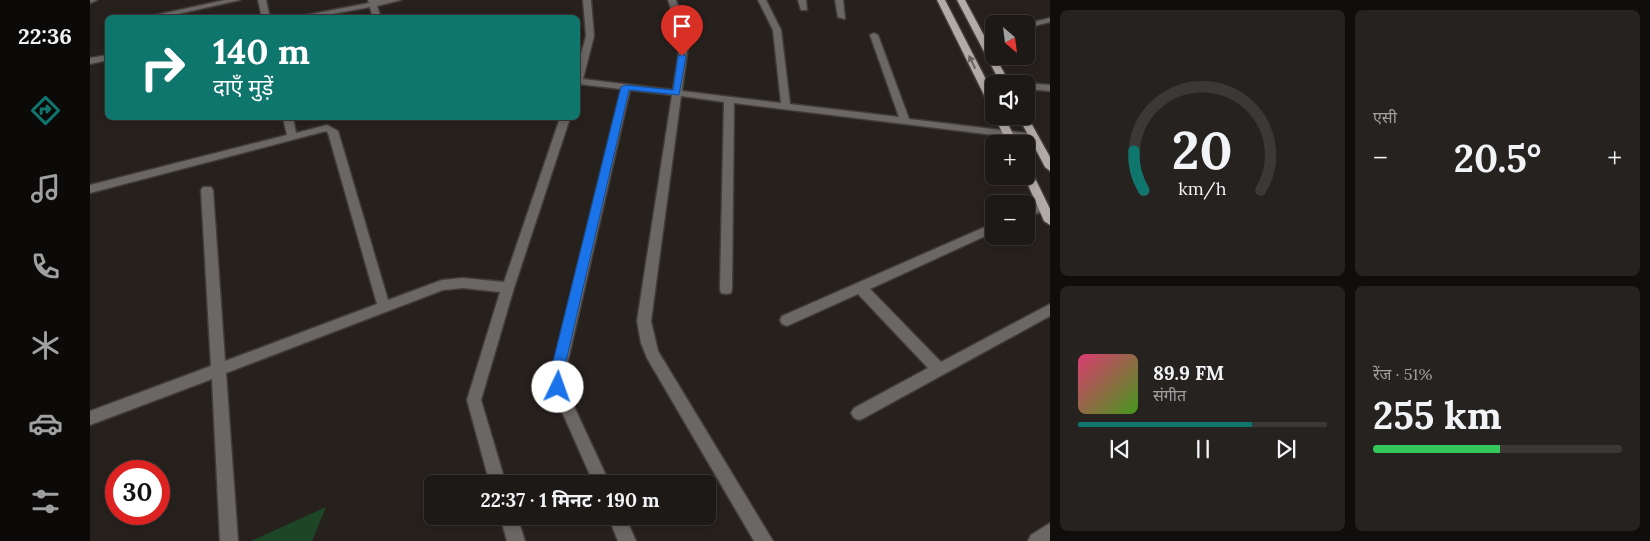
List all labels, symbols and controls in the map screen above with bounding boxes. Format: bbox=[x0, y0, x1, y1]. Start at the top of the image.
pin bbox=[661, 5, 703, 56]
icon: arrive bbox=[668, 12, 696, 40]
north arrow bbox=[985, 15, 1035, 65]
map controls bbox=[985, 15, 1035, 245]
text: 22:36 bbox=[18, 22, 72, 50]
text: 140 m bbox=[213, 29, 310, 74]
icon: right bbox=[130, 35, 195, 100]
one-way arrow bbox=[968, 55, 976, 69]
text: दाएँ मुड़ें bbox=[213, 73, 273, 101]
button: sound bbox=[985, 75, 1035, 125]
icon: directions bbox=[28, 93, 63, 128]
text: एसी bbox=[1373, 107, 1397, 127]
text: 20 bbox=[1172, 117, 1233, 183]
text: 20.5° bbox=[1454, 134, 1541, 182]
button: + bbox=[985, 135, 1035, 185]
text: − bbox=[1373, 140, 1388, 176]
text: + bbox=[1607, 140, 1622, 176]
icon: music bbox=[28, 171, 63, 206]
text: km/h bbox=[1178, 177, 1227, 200]
button: − bbox=[985, 195, 1035, 245]
icon: phone bbox=[28, 249, 63, 284]
icon: climate bbox=[28, 328, 63, 363]
position arrow bbox=[531, 360, 583, 412]
text: 89.9 FM bbox=[1153, 361, 1224, 385]
text: रेंज · 51% bbox=[1373, 364, 1432, 384]
text: संगीत bbox=[1153, 385, 1186, 405]
text: 255 km bbox=[1373, 391, 1502, 439]
icon: car bbox=[28, 406, 63, 441]
icon: previous bbox=[1106, 435, 1134, 463]
icon: pause bbox=[1189, 435, 1217, 463]
icon: next bbox=[1272, 435, 1300, 463]
speed limit sign: 30 bbox=[105, 460, 170, 525]
icon: filters bbox=[28, 484, 63, 519]
text: 22:37 · 1 मिनट · 190 m bbox=[481, 488, 659, 512]

